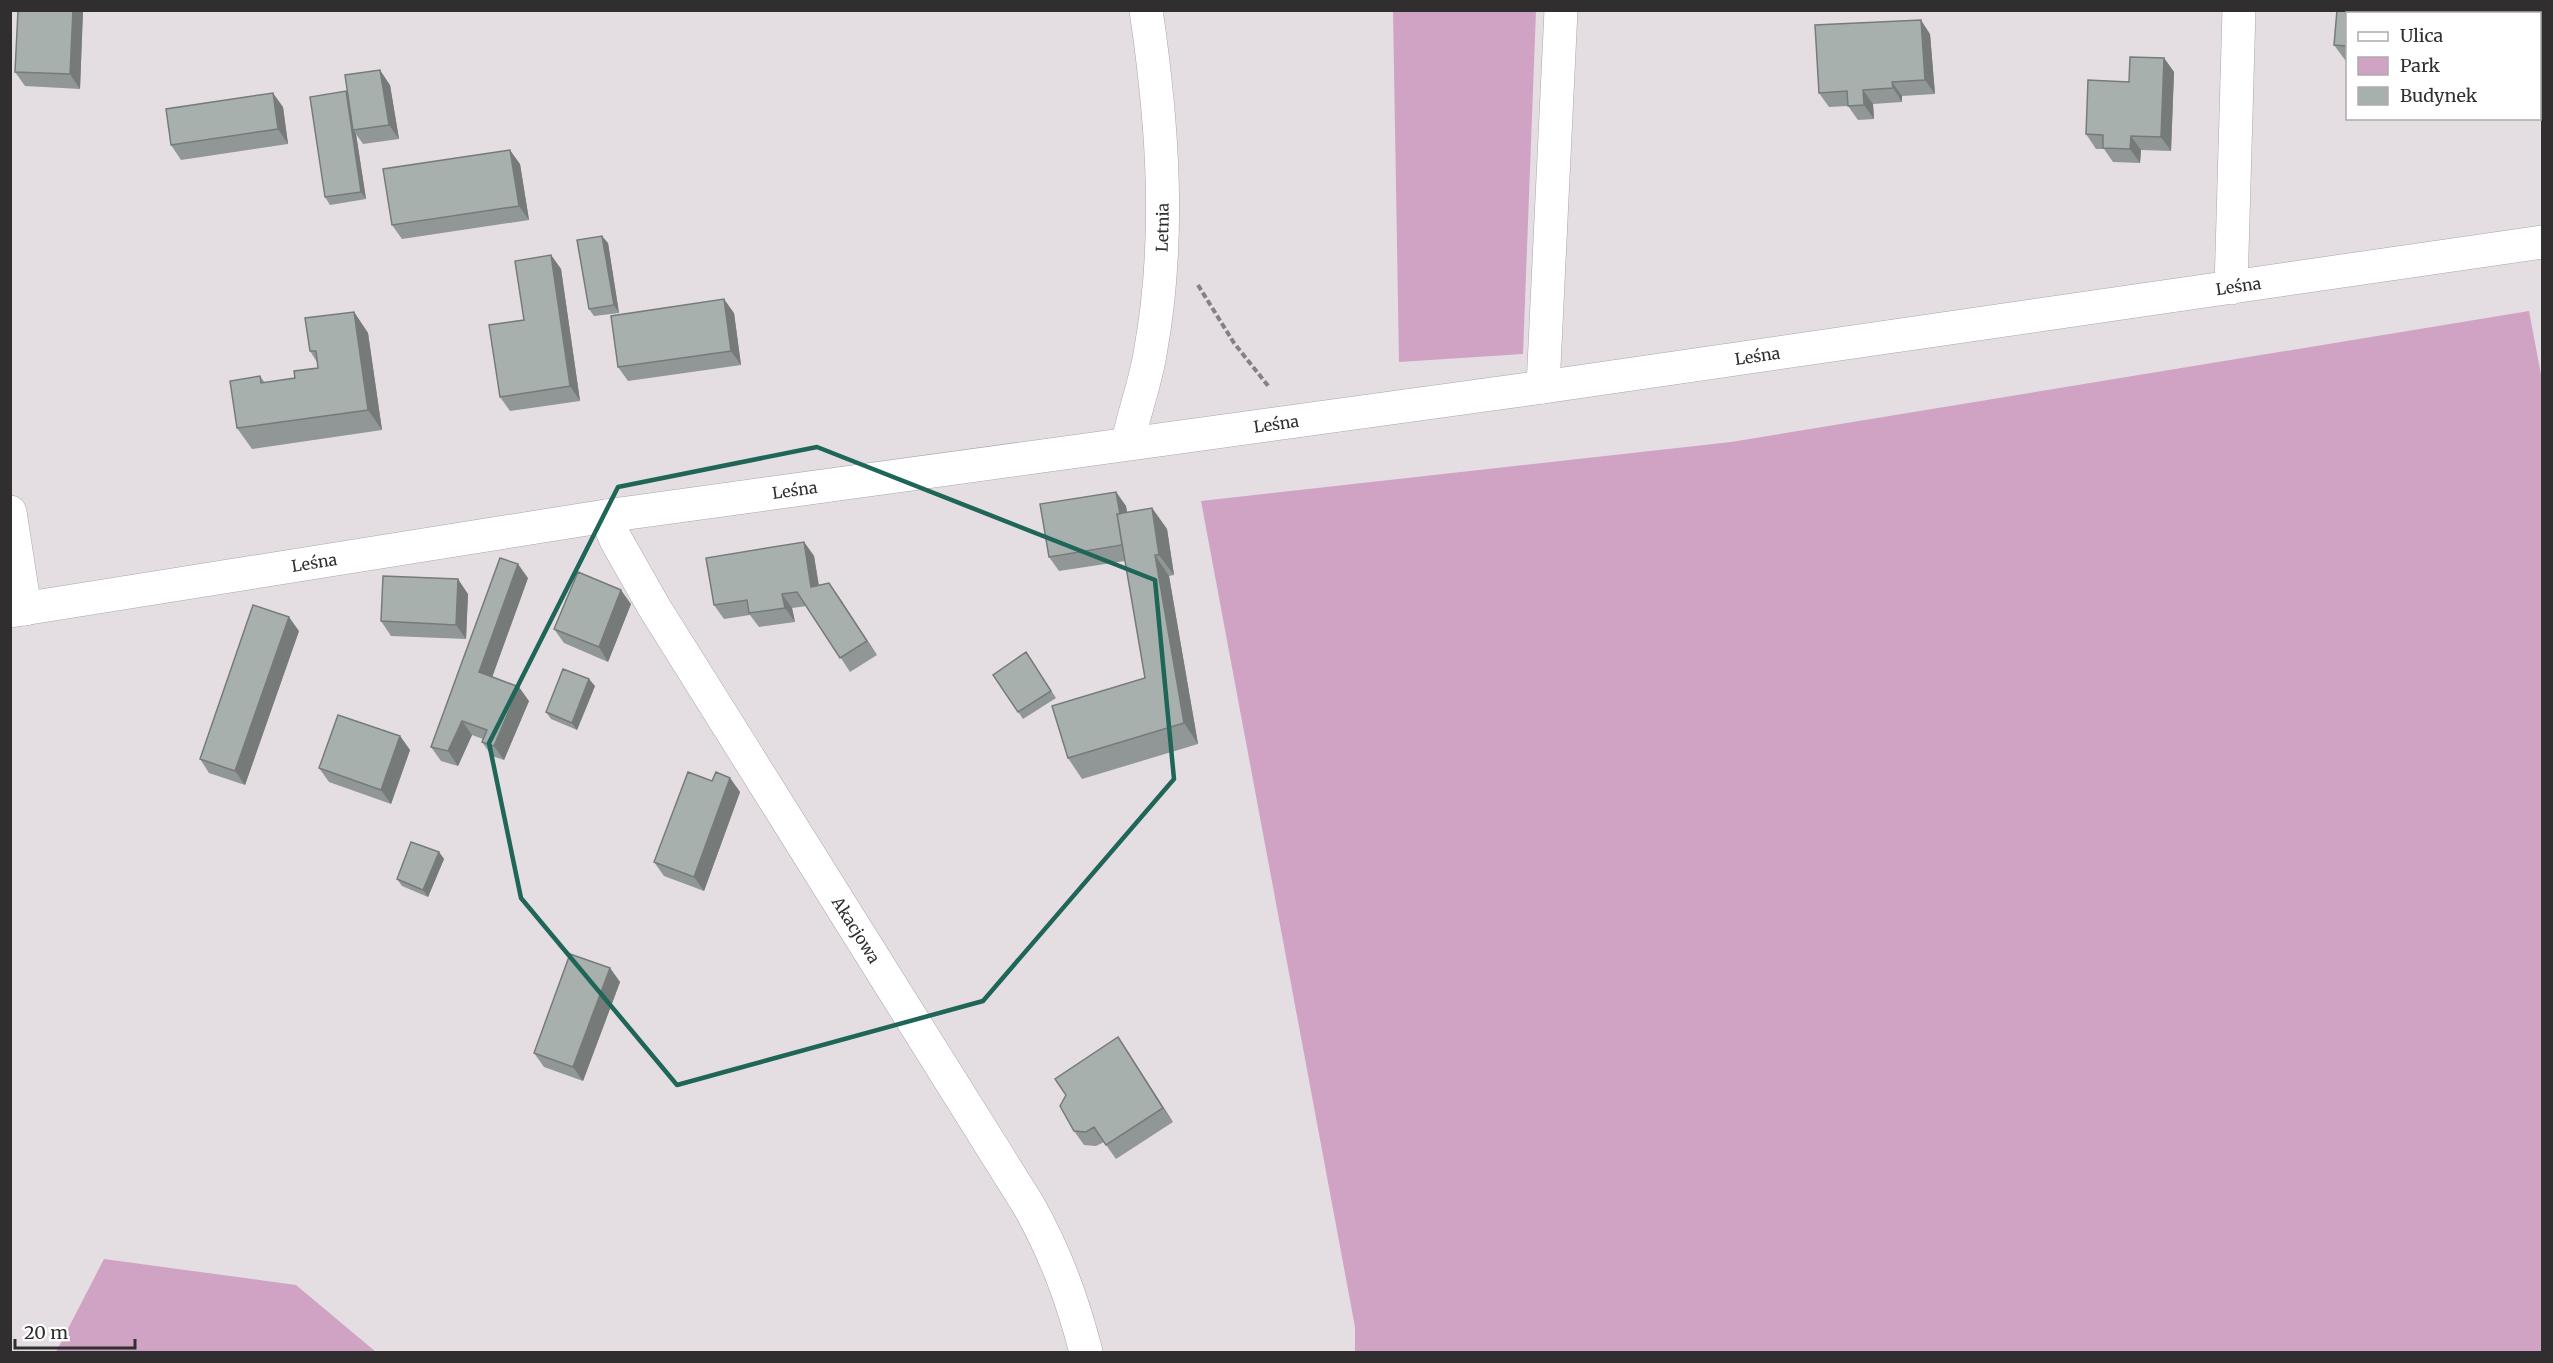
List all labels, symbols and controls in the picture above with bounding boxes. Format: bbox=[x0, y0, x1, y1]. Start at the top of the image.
legend bbox=[2346, 12, 2541, 120]
text: Ulica bbox=[2400, 24, 2444, 47]
text: Park bbox=[2400, 54, 2441, 77]
text: Budynek bbox=[2400, 84, 2478, 107]
street label: Letnia bbox=[1152, 202, 1173, 253]
street label: Leśna bbox=[2214, 273, 2263, 299]
street label: Leśna bbox=[1733, 343, 1782, 369]
street label: Leśna bbox=[1252, 411, 1301, 437]
street label: Leśna bbox=[771, 477, 819, 503]
street label: Leśna bbox=[290, 549, 339, 576]
street label: Akacjowa bbox=[827, 892, 885, 967]
scale bar bbox=[15, 1312, 135, 1350]
text: 20 m bbox=[24, 1321, 68, 1344]

